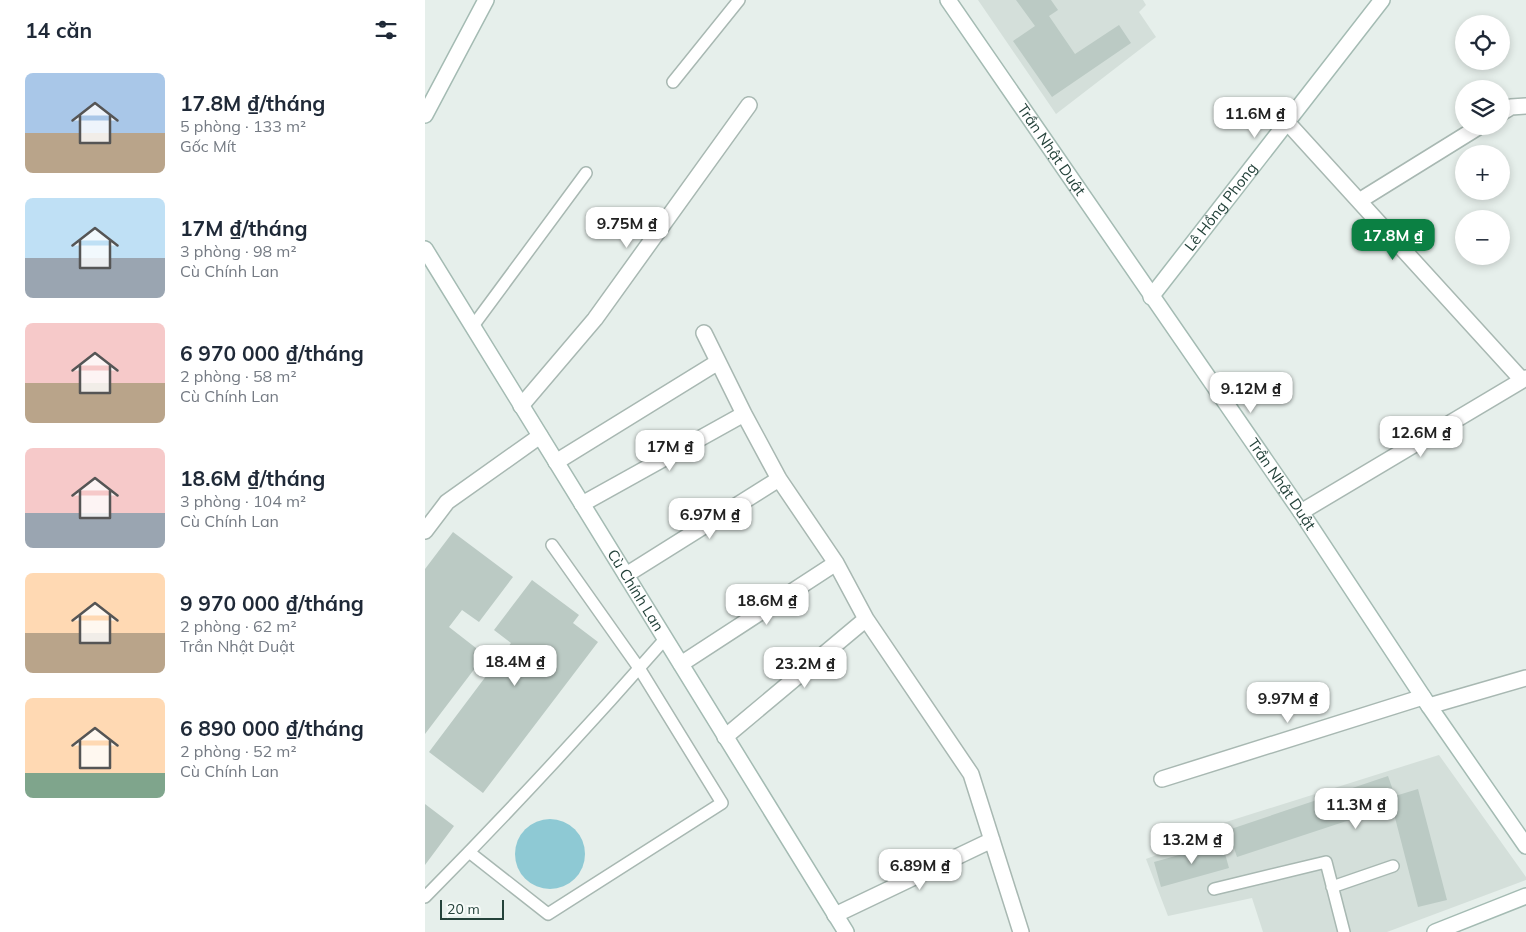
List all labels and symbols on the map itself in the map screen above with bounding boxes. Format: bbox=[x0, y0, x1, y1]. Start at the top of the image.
pin: 11.6M ₫ bbox=[1209, 96, 1301, 139]
street label: Trần Nhật Duật bbox=[1013, 100, 1090, 199]
street label: Lê Hồng Phong bbox=[1180, 159, 1261, 255]
pin: 9.75M ₫ bbox=[581, 206, 673, 249]
pin: 17.8M ₫ bbox=[1347, 218, 1439, 261]
pin: 9.12M ₫ bbox=[1205, 372, 1297, 414]
pin: 12.6M ₫ bbox=[1375, 416, 1467, 458]
pin: 17M ₫ bbox=[635, 430, 705, 472]
street label: Trần Nhật Duật bbox=[1244, 434, 1320, 534]
pin: 6.97M ₫ bbox=[664, 498, 756, 540]
street label: Cù Chính Lan bbox=[603, 546, 668, 635]
pin: 18.6M ₫ bbox=[721, 584, 813, 626]
pin: 18.4M ₫ bbox=[469, 644, 561, 687]
pin: 23.2M ₫ bbox=[759, 646, 851, 689]
pin: 9.97M ₫ bbox=[1242, 682, 1334, 724]
pin: 11.3M ₫ bbox=[1310, 788, 1402, 830]
pin: 13.2M ₫ bbox=[1146, 822, 1238, 865]
pin: 6.89M ₫ bbox=[874, 848, 966, 891]
scale bar bbox=[440, 897, 504, 920]

